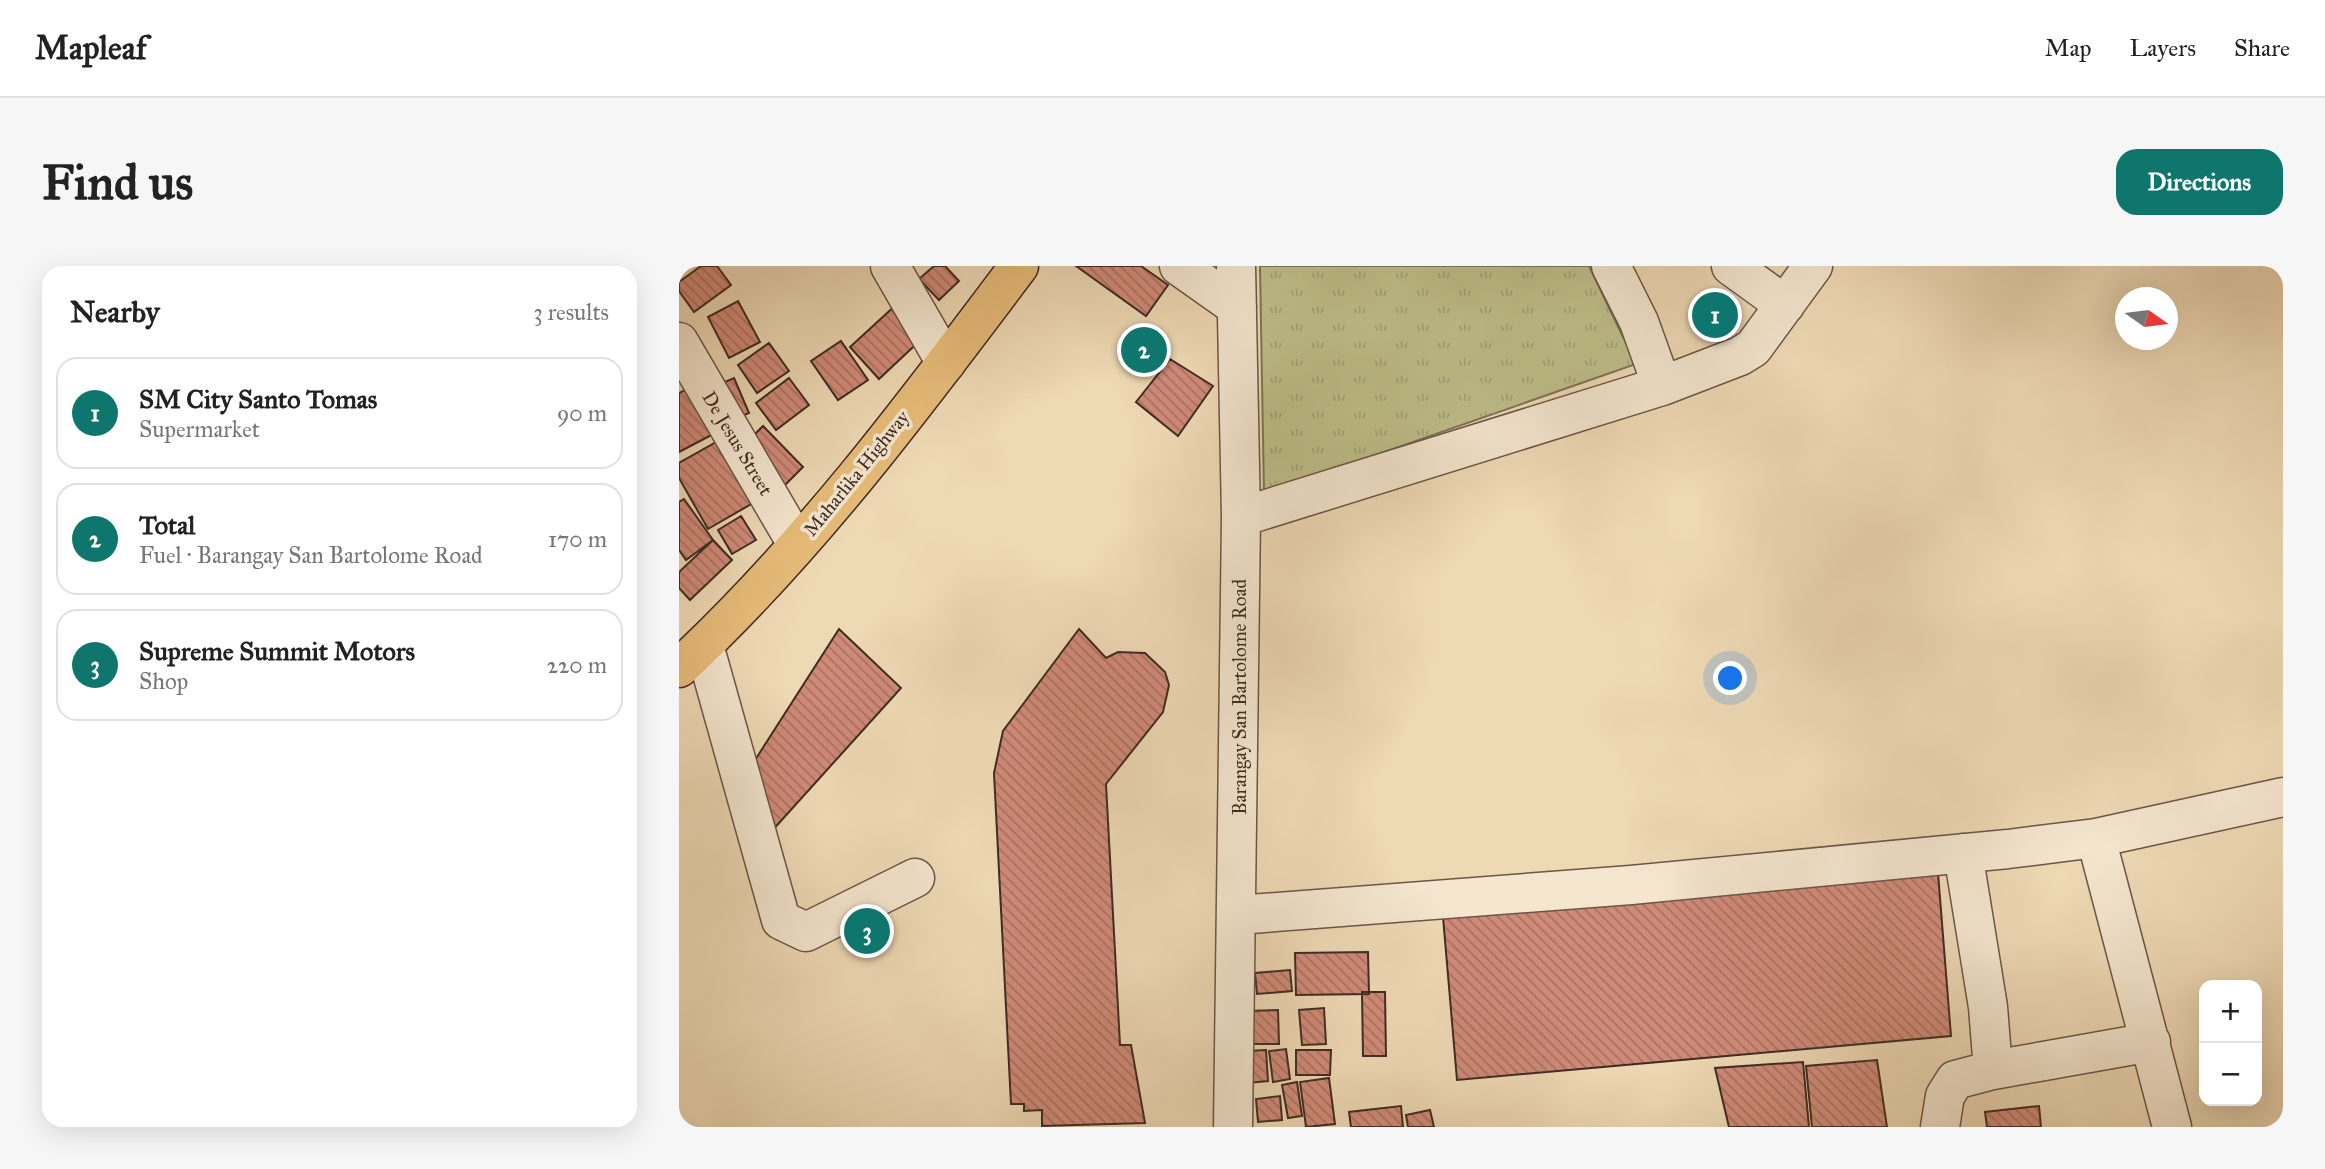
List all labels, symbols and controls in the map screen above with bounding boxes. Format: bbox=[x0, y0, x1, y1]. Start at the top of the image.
text: Mapleaf bbox=[35, 28, 147, 68]
text: Map bbox=[2045, 33, 2092, 63]
text: Layers bbox=[2130, 33, 2196, 63]
text: Share bbox=[2234, 33, 2290, 63]
button: Directions bbox=[2116, 149, 2283, 215]
text: Find us bbox=[42, 153, 193, 212]
north arrow bbox=[2115, 287, 2178, 350]
pin: 1 bbox=[1692, 289, 1738, 341]
text: Nearby bbox=[70, 294, 160, 330]
text: 3 results bbox=[533, 298, 609, 326]
pin: 2 bbox=[1121, 324, 1167, 376]
text: SM City Santo Tomas bbox=[139, 383, 377, 415]
street label: De Jesus Street bbox=[697, 387, 778, 500]
text: 1 bbox=[90, 399, 100, 427]
text: 90 m bbox=[557, 399, 607, 427]
street label: Maharlika Highway bbox=[799, 405, 915, 541]
text: Supermarket bbox=[139, 415, 260, 443]
text: Total bbox=[139, 509, 195, 541]
text: 2 bbox=[89, 525, 101, 553]
text: 170 m bbox=[548, 525, 607, 553]
text: Fuel · Barangay San Bartolome Road bbox=[139, 541, 483, 569]
street label: Barangay San Bartolome Road bbox=[1228, 578, 1252, 815]
text: Supreme Summit Motors bbox=[139, 635, 415, 667]
text: 3 bbox=[90, 651, 100, 679]
text: 220 m bbox=[547, 651, 607, 679]
your location bbox=[1713, 661, 1747, 695]
text: Shop bbox=[139, 667, 188, 695]
pin: 3 bbox=[844, 905, 890, 957]
map controls bbox=[2199, 980, 2262, 1106]
button: + bbox=[2199, 980, 2262, 1043]
button: − bbox=[2199, 1043, 2262, 1106]

